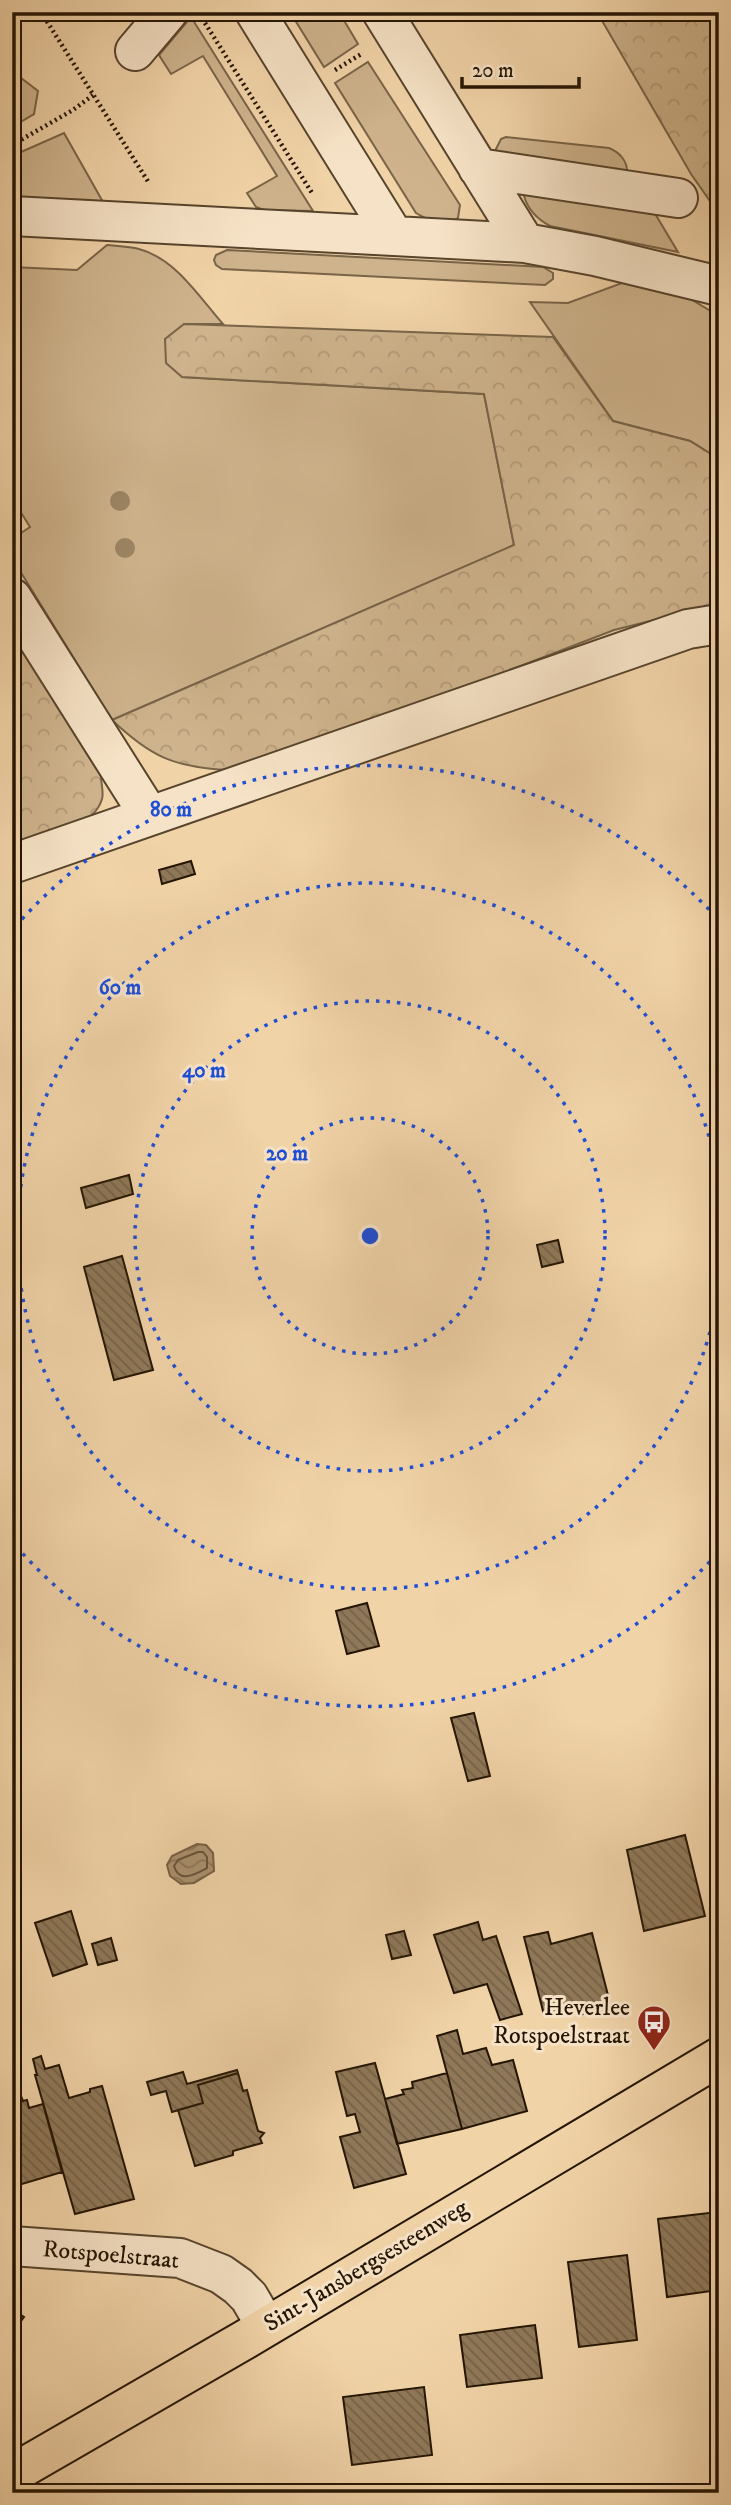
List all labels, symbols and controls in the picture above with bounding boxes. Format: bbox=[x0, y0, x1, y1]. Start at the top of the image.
scale bar bbox=[462, 46, 579, 90]
text: 20 m bbox=[472, 58, 514, 84]
text: 80 m bbox=[150, 797, 192, 823]
text: 60 m bbox=[99, 975, 141, 1001]
text: 40 m bbox=[182, 1058, 226, 1084]
text: 20 m bbox=[266, 1141, 308, 1167]
centre of rings bbox=[358, 1224, 382, 1248]
place label: Heverlee Rotspoelstraat bbox=[493, 1993, 630, 2051]
bus stop icon: Heverlee Rotspoelstraat bbox=[635, 2003, 673, 2052]
street label: Sint-Jansbergsesteenweg bbox=[258, 2193, 474, 2339]
street label: Rotspoelstraat bbox=[42, 2234, 181, 2276]

